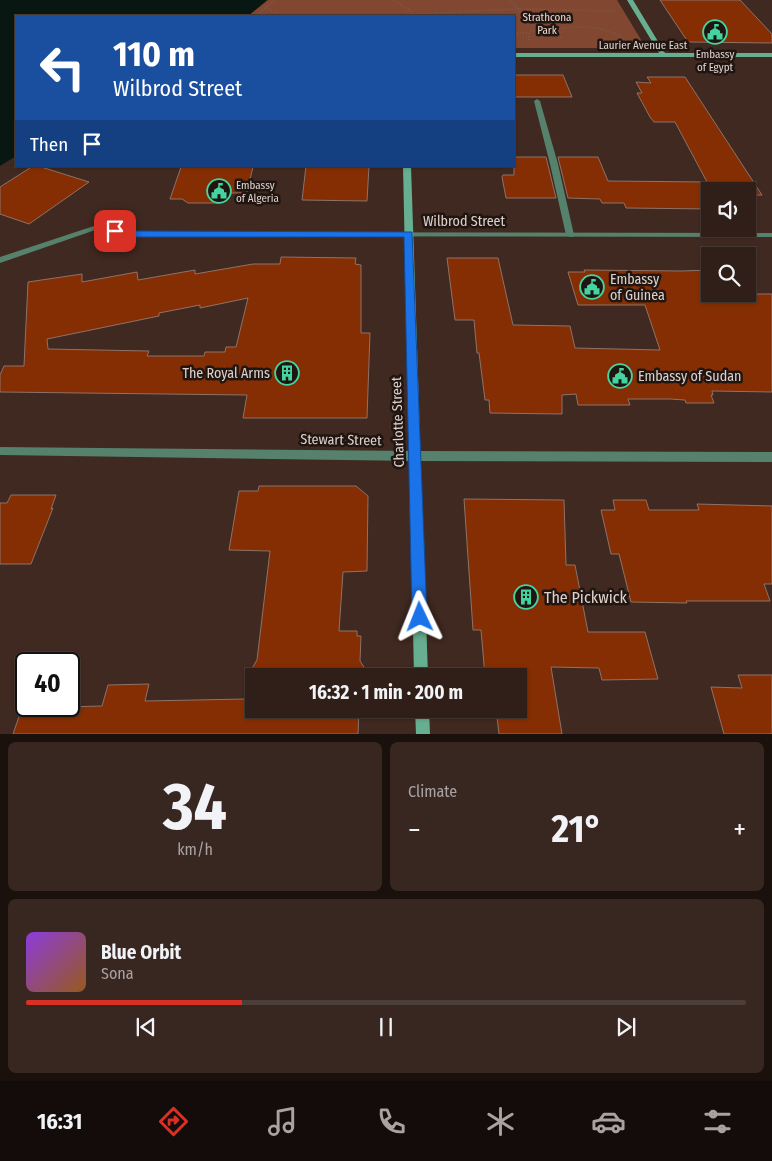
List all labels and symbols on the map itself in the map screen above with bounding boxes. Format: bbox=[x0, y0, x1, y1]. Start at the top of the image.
park label: Strathcona Park bbox=[523, 11, 571, 37]
public building icon: Embassy of Egypt bbox=[702, 19, 728, 45]
street label: Laurier Avenue East bbox=[599, 39, 688, 52]
place label: Embassy of Egypt bbox=[696, 48, 734, 74]
public building icon: Embassy of Algeria bbox=[206, 178, 232, 204]
place label: Embassy of Algeria bbox=[236, 179, 279, 205]
pin bbox=[94, 210, 136, 252]
street label: Wilbrod Street bbox=[423, 213, 506, 230]
place label: Embassy of Guinea bbox=[610, 271, 665, 304]
public building icon: Embassy of Guinea bbox=[579, 274, 605, 300]
building icon: The Royal Arms bbox=[274, 360, 300, 386]
public building icon: Embassy of Sudan bbox=[607, 363, 633, 389]
place label: The Royal Arms bbox=[182, 365, 270, 382]
place label: Embassy of Sudan bbox=[638, 368, 741, 385]
street label: Charlotte Street bbox=[388, 376, 408, 468]
street label: Stewart Street bbox=[300, 431, 382, 449]
building icon: The Pickwick bbox=[513, 584, 539, 610]
place label: The Pickwick bbox=[544, 588, 628, 607]
position arrow bbox=[393, 590, 445, 642]
speed limit sign: 40 bbox=[15, 652, 80, 717]

